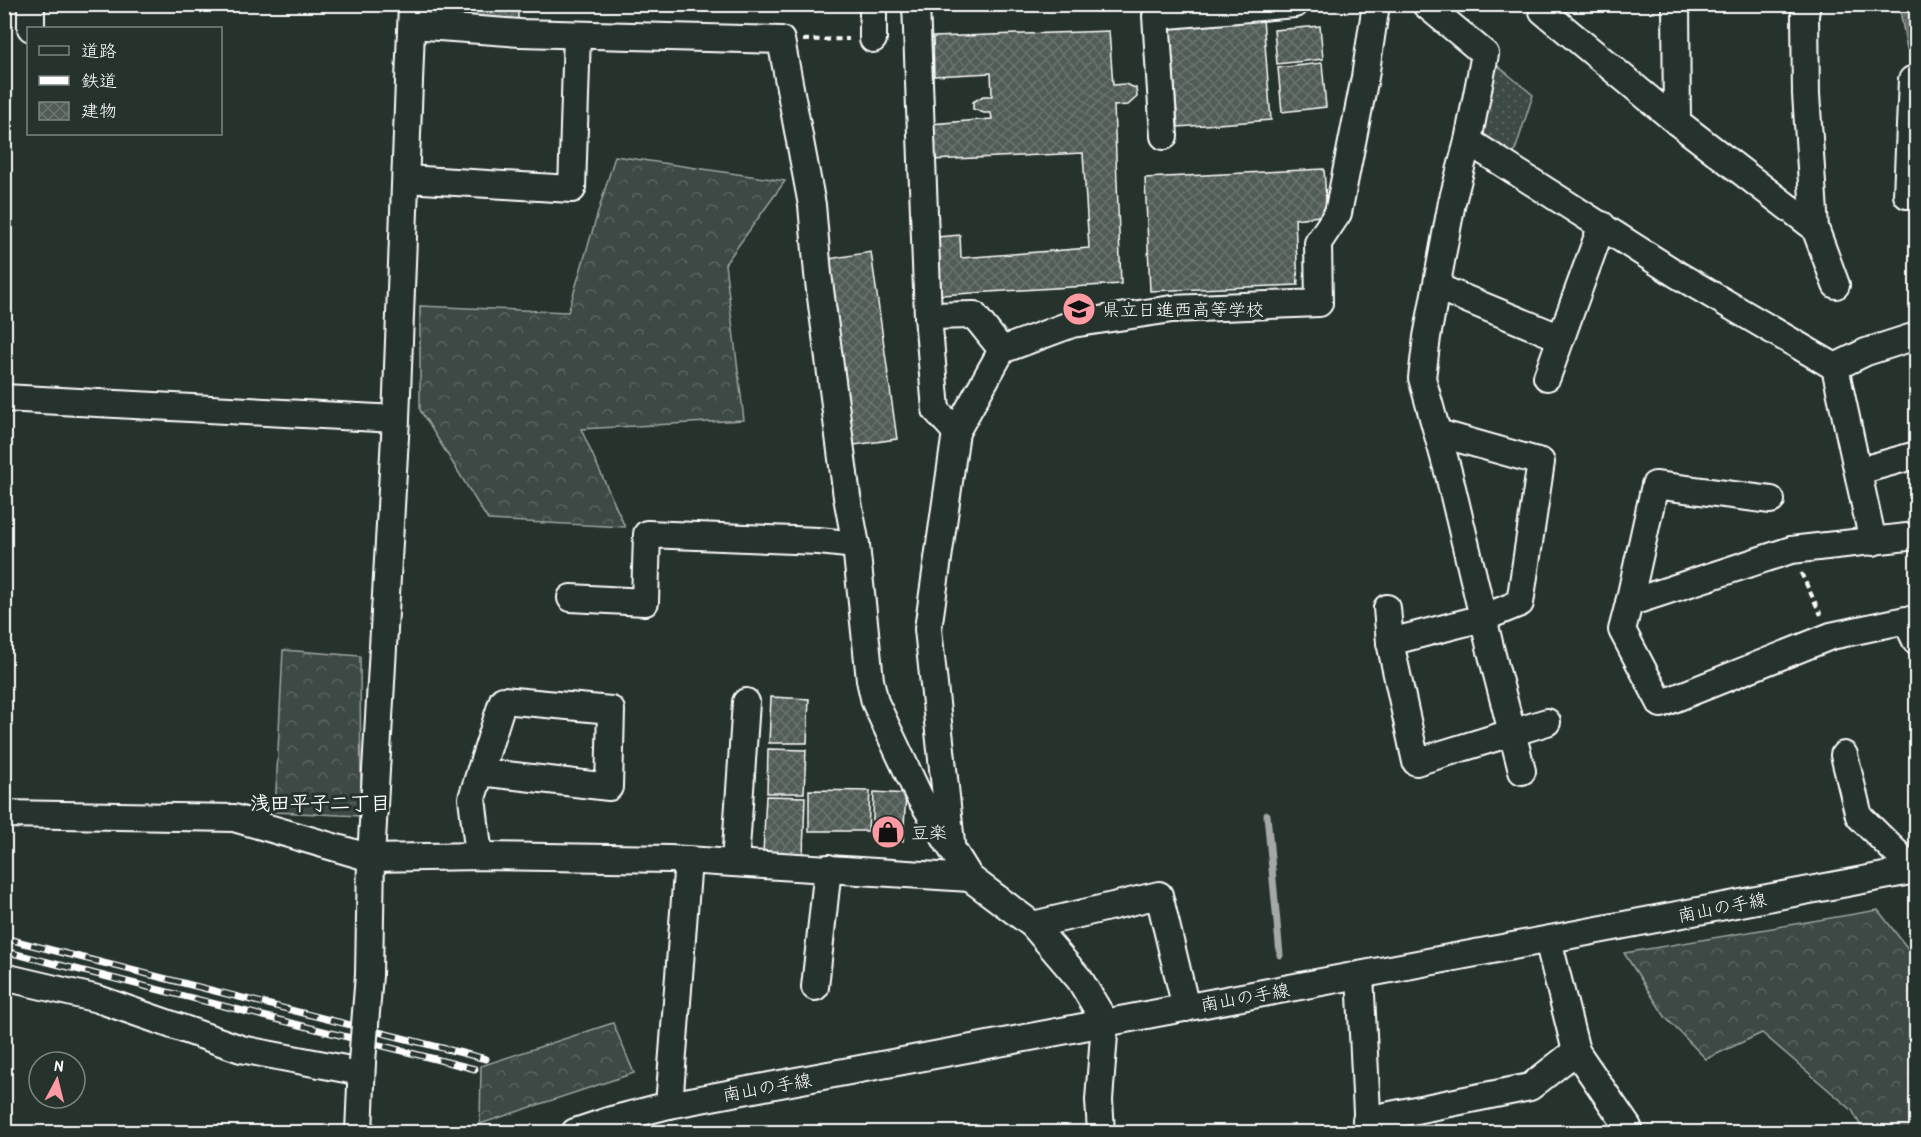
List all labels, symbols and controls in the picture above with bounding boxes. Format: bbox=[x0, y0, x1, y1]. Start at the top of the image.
legend bbox=[27, 27, 222, 135]
text: 道路 bbox=[81, 38, 117, 63]
text: 鉄道 bbox=[81, 68, 117, 93]
text: 建物 bbox=[81, 98, 117, 123]
school or university icon: 県立日進西高等学校 bbox=[1061, 291, 1097, 327]
place label: 県立日進西高等学校 bbox=[1102, 297, 1264, 322]
district label: 浅田平子二丁目 bbox=[250, 789, 390, 816]
shop icon: 豆楽 bbox=[870, 814, 906, 850]
place label: 豆楽 bbox=[911, 820, 947, 845]
street label: 南山の手線 bbox=[1675, 886, 1769, 928]
street label: 南山の手線 bbox=[1199, 977, 1291, 1017]
north arrow bbox=[27, 1050, 87, 1110]
text: N bbox=[53, 1054, 65, 1077]
street label: 南山の手線 bbox=[721, 1067, 813, 1107]

